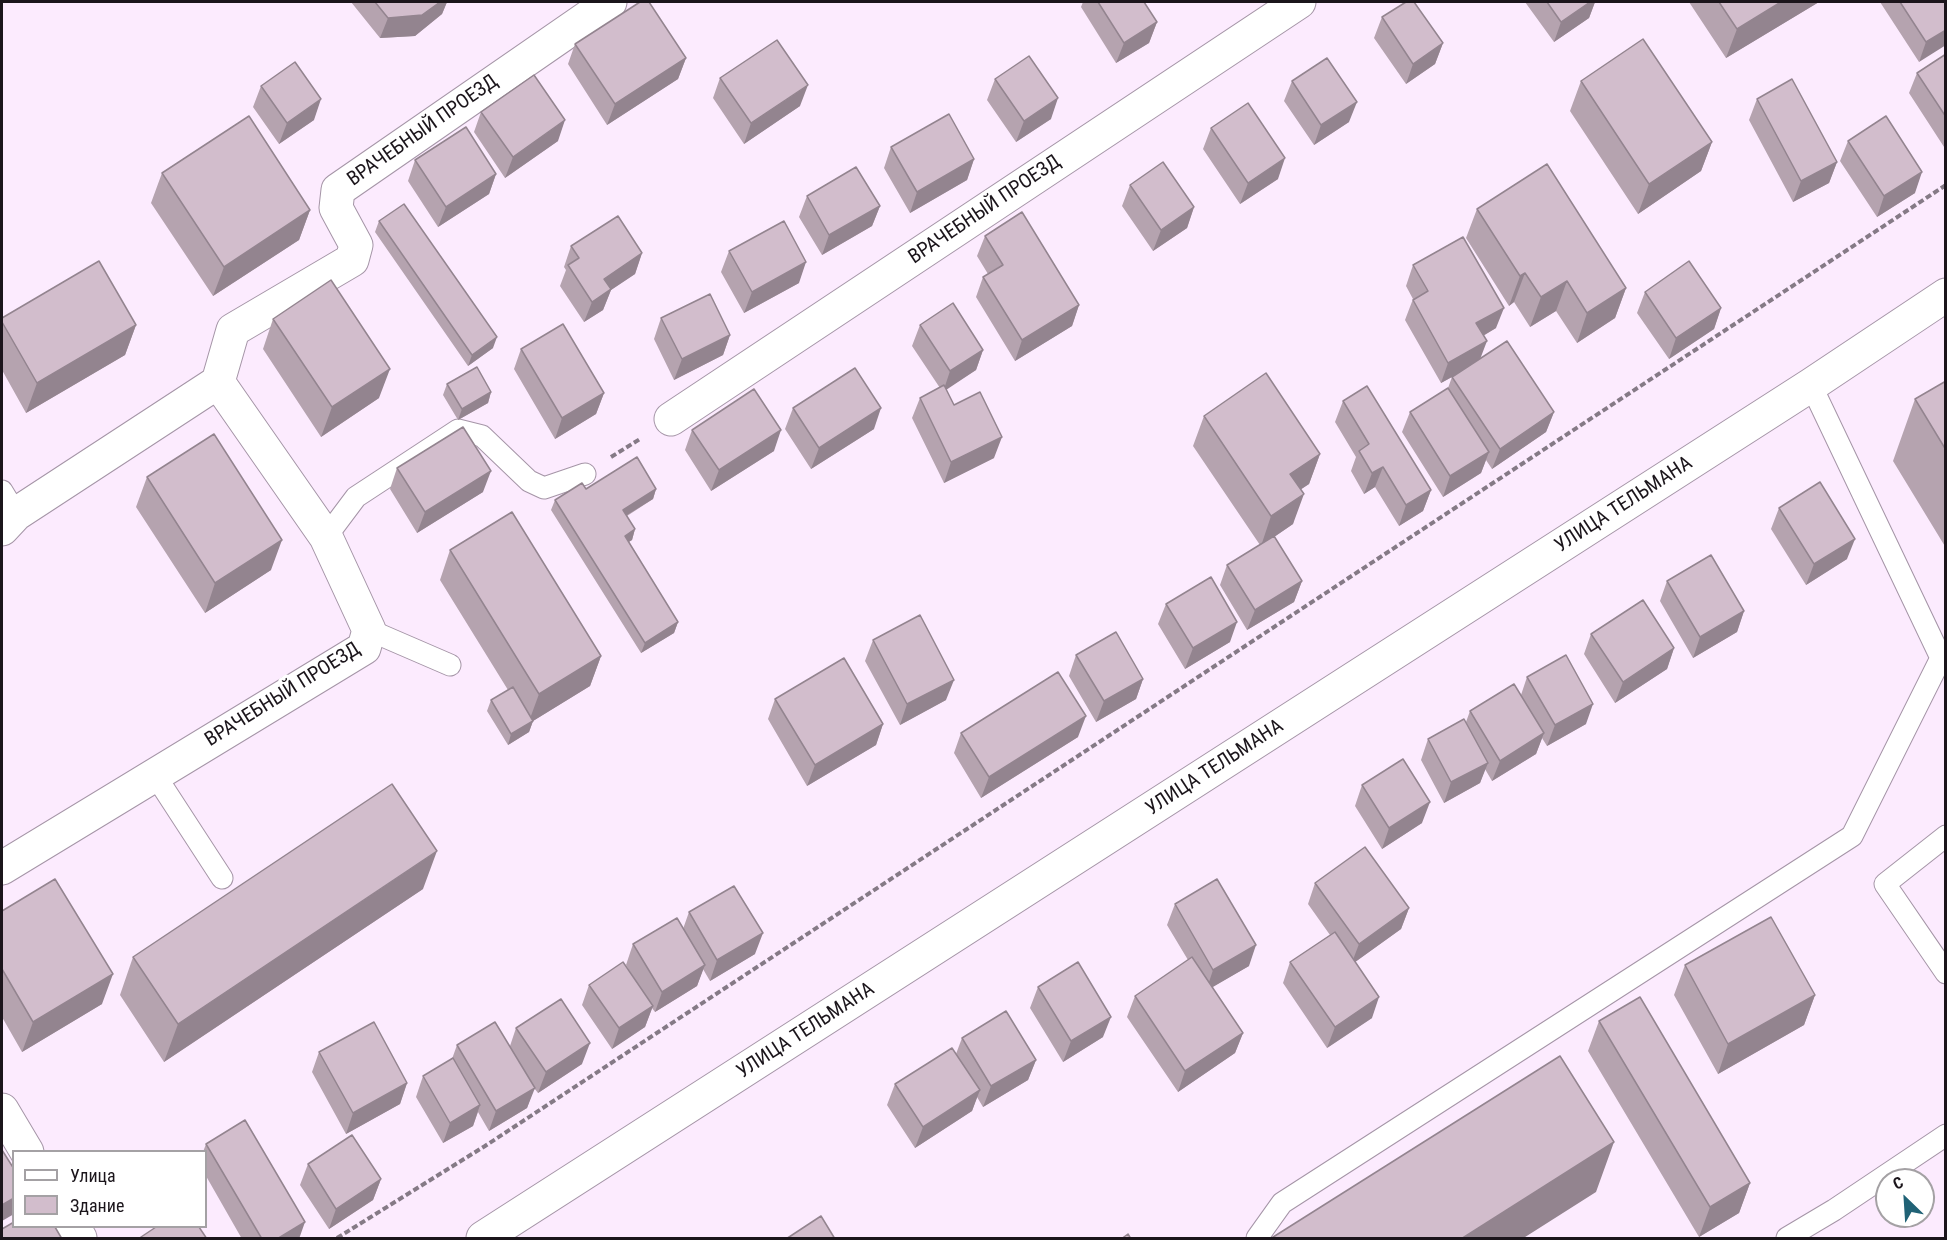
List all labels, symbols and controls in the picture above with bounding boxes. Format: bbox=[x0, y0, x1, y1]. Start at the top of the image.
street label: ВРАЧЕБНЫЙ ПРОЕЗД bbox=[343, 70, 503, 192]
street label: ВРАЧЕБНЫЙ ПРОЕЗД bbox=[904, 150, 1066, 270]
street label: УЛИЦА ТЕЛЬМАНА bbox=[1551, 452, 1697, 558]
street label: ВРАЧЕБНЫЙ ПРОЕЗД bbox=[201, 638, 365, 752]
street label: УЛИЦА ТЕЛЬМАНА bbox=[1142, 715, 1288, 821]
street label: УЛИЦА ТЕЛЬМАНА bbox=[733, 978, 879, 1084]
legend bbox=[12, 1150, 207, 1228]
text: Улица bbox=[70, 1165, 116, 1186]
north arrow bbox=[1875, 1168, 1935, 1228]
text: С bbox=[1890, 1173, 1906, 1194]
text: Здание bbox=[70, 1195, 124, 1216]

